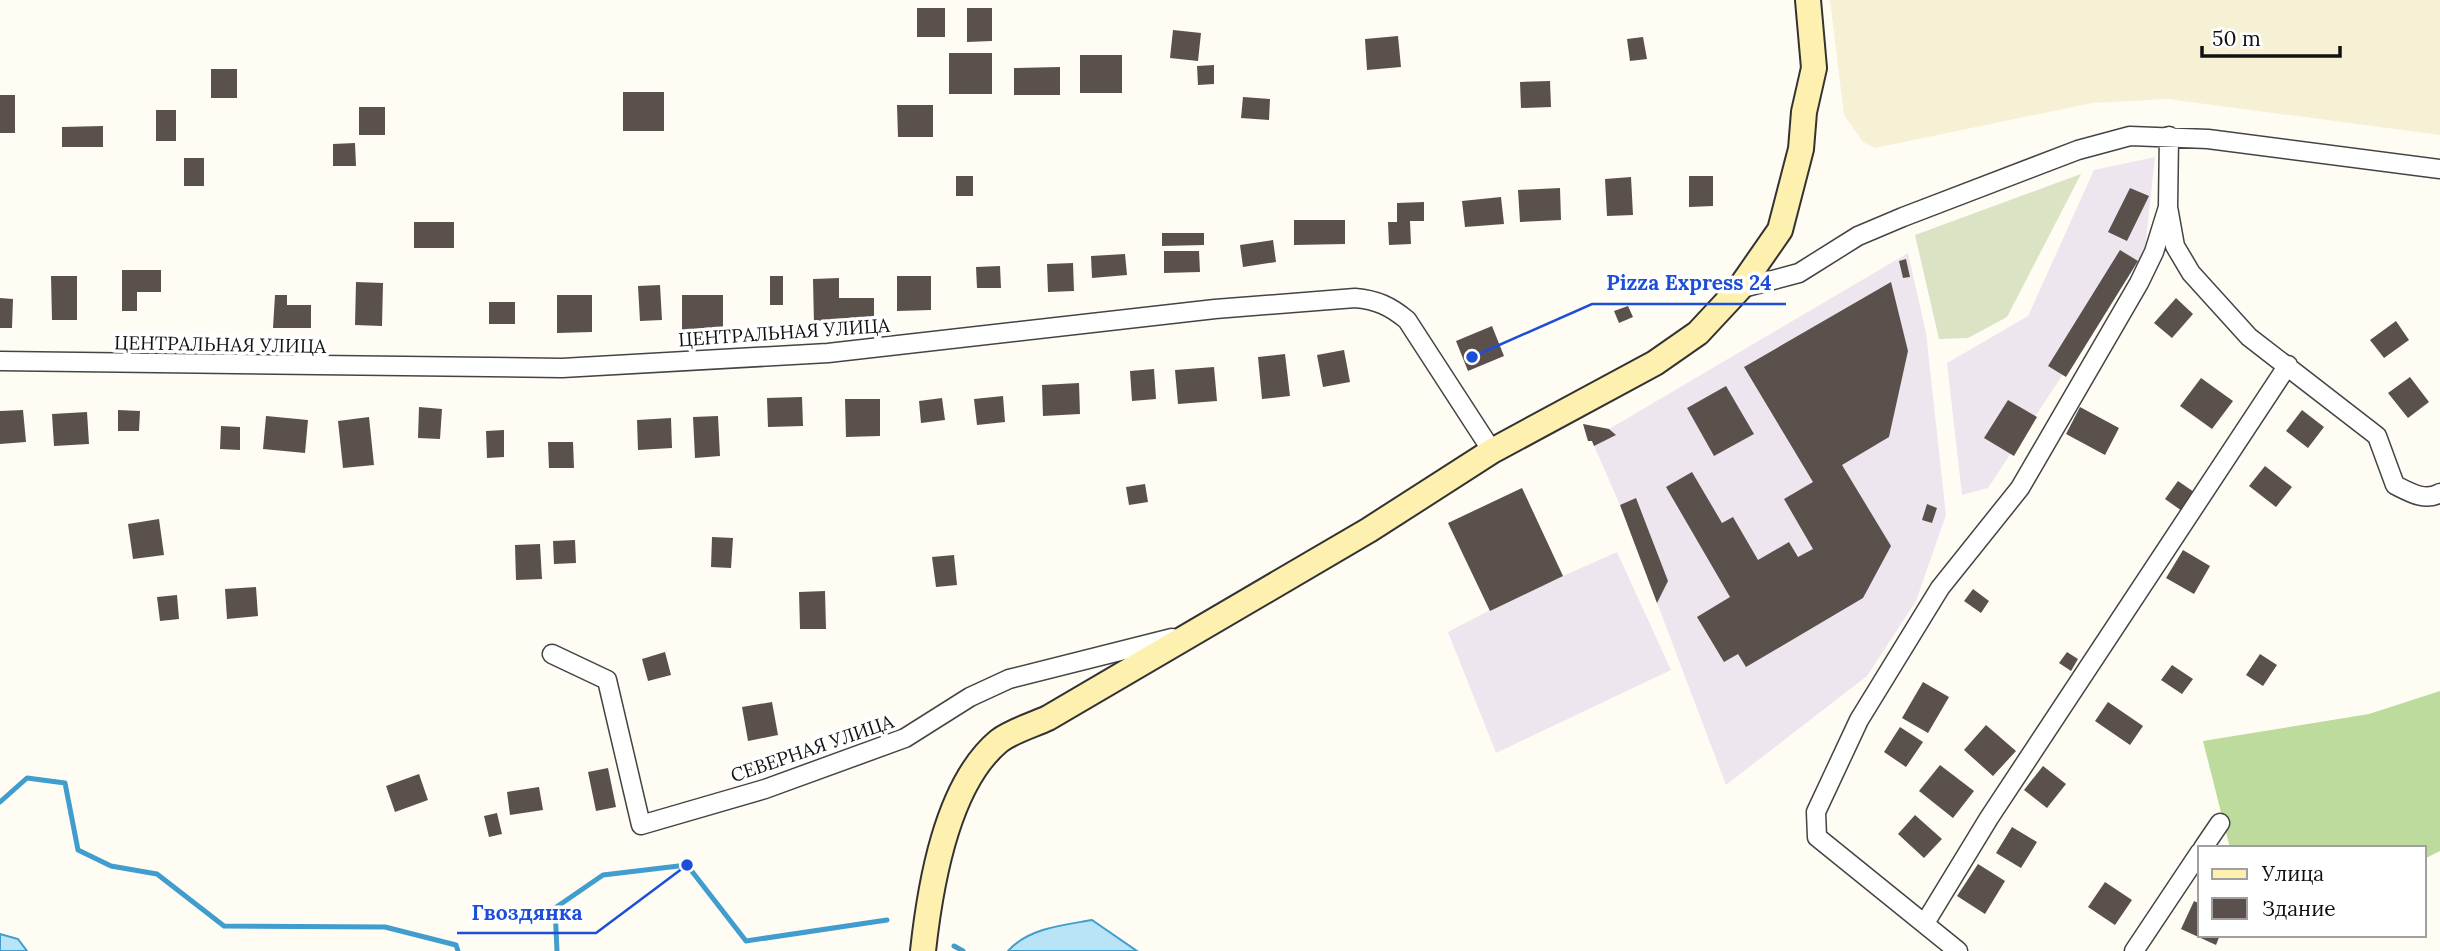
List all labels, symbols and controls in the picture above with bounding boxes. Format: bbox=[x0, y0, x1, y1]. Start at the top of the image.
scale bar bbox=[2202, 14, 2340, 58]
text: 50 m bbox=[2212, 25, 2261, 52]
callout: Pizza Express 24 bbox=[1592, 262, 1786, 304]
text: Pizza Express 24 bbox=[1606, 269, 1772, 296]
street label: ЦЕНТРАЛЬНАЯ УЛИЦА bbox=[677, 313, 892, 351]
street label: ЦЕНТРАЛЬНАЯ УЛИЦА bbox=[114, 330, 327, 358]
street label: СЕВЕРНАЯ УЛИЦА bbox=[727, 708, 898, 787]
legend bbox=[2198, 846, 2426, 937]
text: Улица bbox=[2261, 860, 2324, 887]
callout: Гвоздянка bbox=[457, 891, 596, 933]
text: Здание bbox=[2262, 895, 2336, 922]
text: Гвоздянка bbox=[472, 899, 582, 926]

